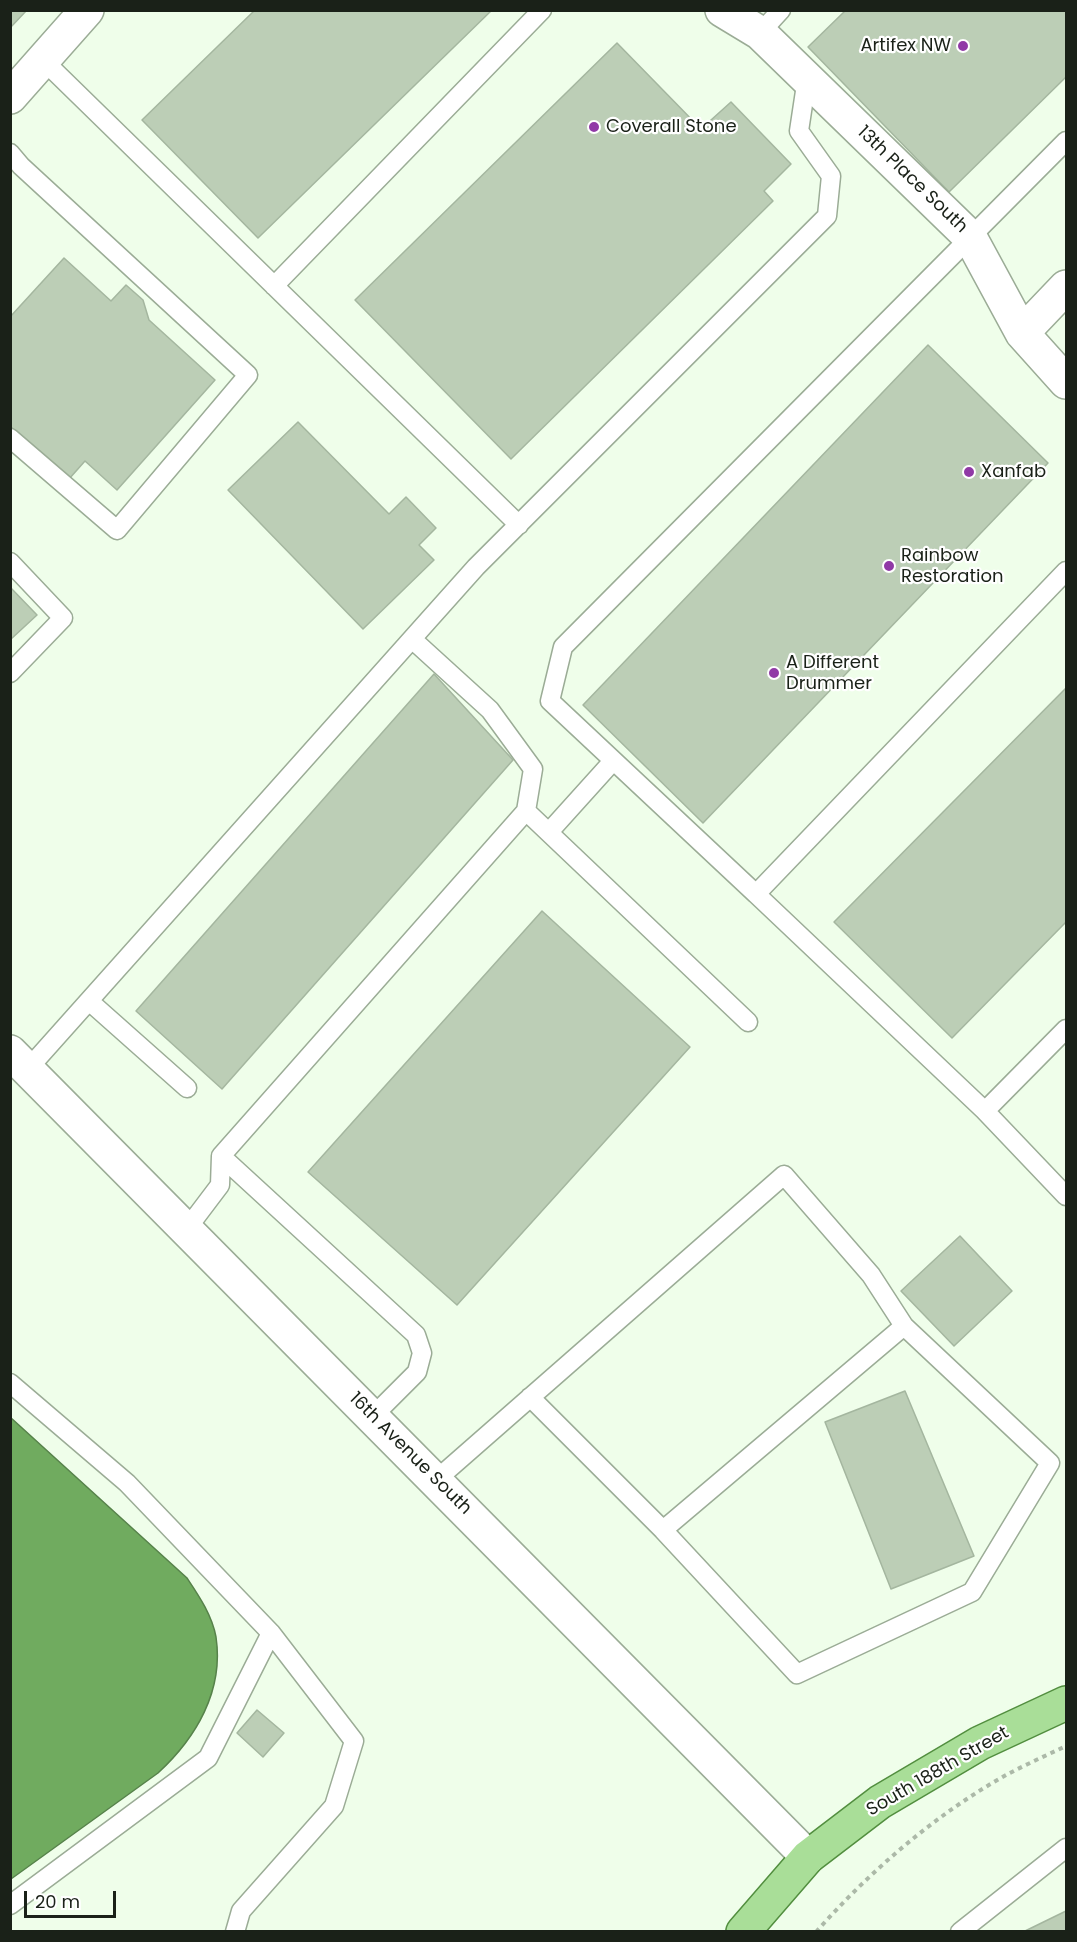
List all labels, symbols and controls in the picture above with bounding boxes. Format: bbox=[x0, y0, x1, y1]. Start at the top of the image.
place label: Artifex NW bbox=[860, 35, 951, 57]
marker: Artifex NW bbox=[956, 39, 970, 53]
place label: Coverall Stone bbox=[606, 116, 737, 138]
marker: Coverall Stone bbox=[587, 120, 601, 134]
street label: 13th Place South bbox=[852, 122, 972, 238]
place label: Xanfab bbox=[981, 461, 1046, 483]
marker: Xanfab bbox=[962, 465, 976, 479]
place label: Rainbow Restoration bbox=[901, 545, 1003, 588]
marker: Rainbow Restoration bbox=[882, 559, 896, 573]
place label: A Different Drummer bbox=[786, 652, 879, 694]
marker: A Different Drummer bbox=[767, 666, 781, 680]
street label: 16th Avenue South bbox=[344, 1388, 476, 1520]
street label: South 188th Street bbox=[863, 1723, 1013, 1821]
scale bar bbox=[27, 1879, 118, 1917]
text: 20 m bbox=[35, 1889, 80, 1914]

